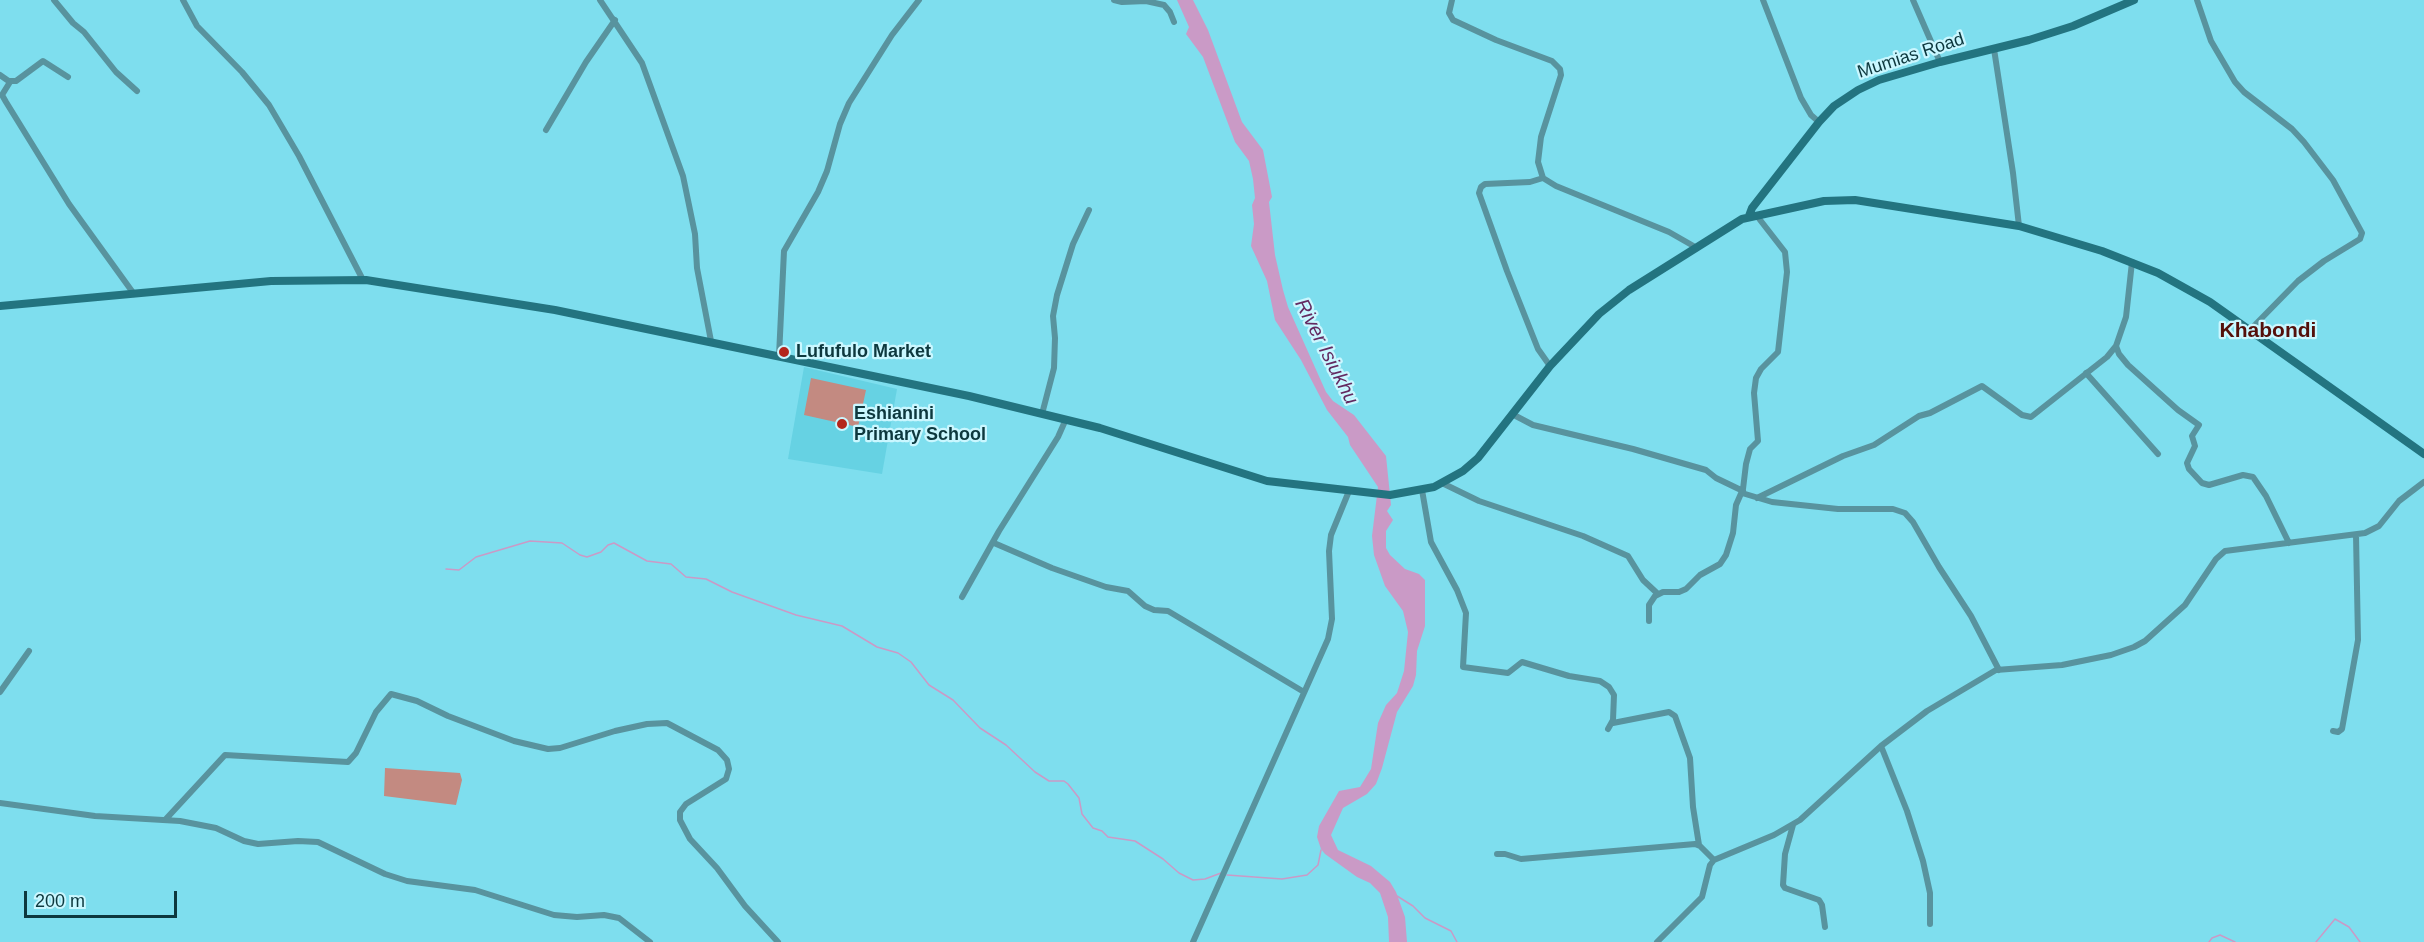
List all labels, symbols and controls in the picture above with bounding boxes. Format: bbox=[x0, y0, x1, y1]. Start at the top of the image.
street label: Mumias Road bbox=[1855, 29, 1967, 83]
water label: River Isiukhu bbox=[1289, 295, 1363, 409]
district label: Khabondi bbox=[2220, 318, 2316, 344]
place label: Lufufulo Market bbox=[796, 341, 931, 363]
marker: Lufufulo Market bbox=[777, 345, 791, 359]
place label: Eshianini Primary School bbox=[854, 403, 986, 446]
marker: Eshianini Primary School bbox=[835, 417, 849, 431]
scale bar bbox=[27, 879, 180, 917]
text: 200 m bbox=[35, 891, 85, 911]

